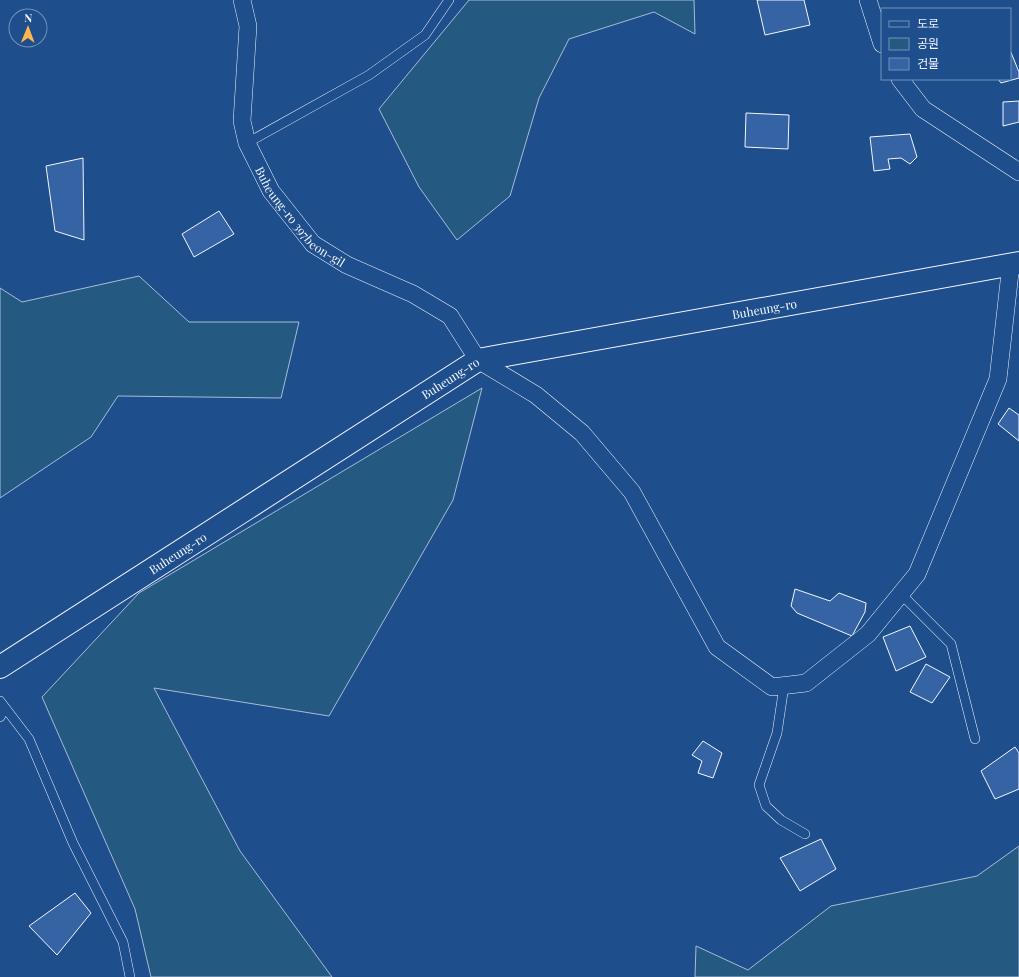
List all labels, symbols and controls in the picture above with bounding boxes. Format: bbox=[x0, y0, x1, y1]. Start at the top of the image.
north arrow bbox=[8, 8, 48, 48]
legend bbox=[881, 8, 1011, 80]
text: N bbox=[24, 10, 32, 25]
text: 도로 bbox=[917, 15, 939, 31]
text: 공원 bbox=[917, 35, 939, 51]
text: 건물 bbox=[917, 55, 939, 71]
street label: Buheung-ro 397beon-gil bbox=[252, 164, 349, 270]
street label: Buheung-ro bbox=[731, 295, 798, 322]
street label: Buheung-ro bbox=[418, 353, 482, 402]
street label: Buheung-ro bbox=[146, 528, 210, 577]

